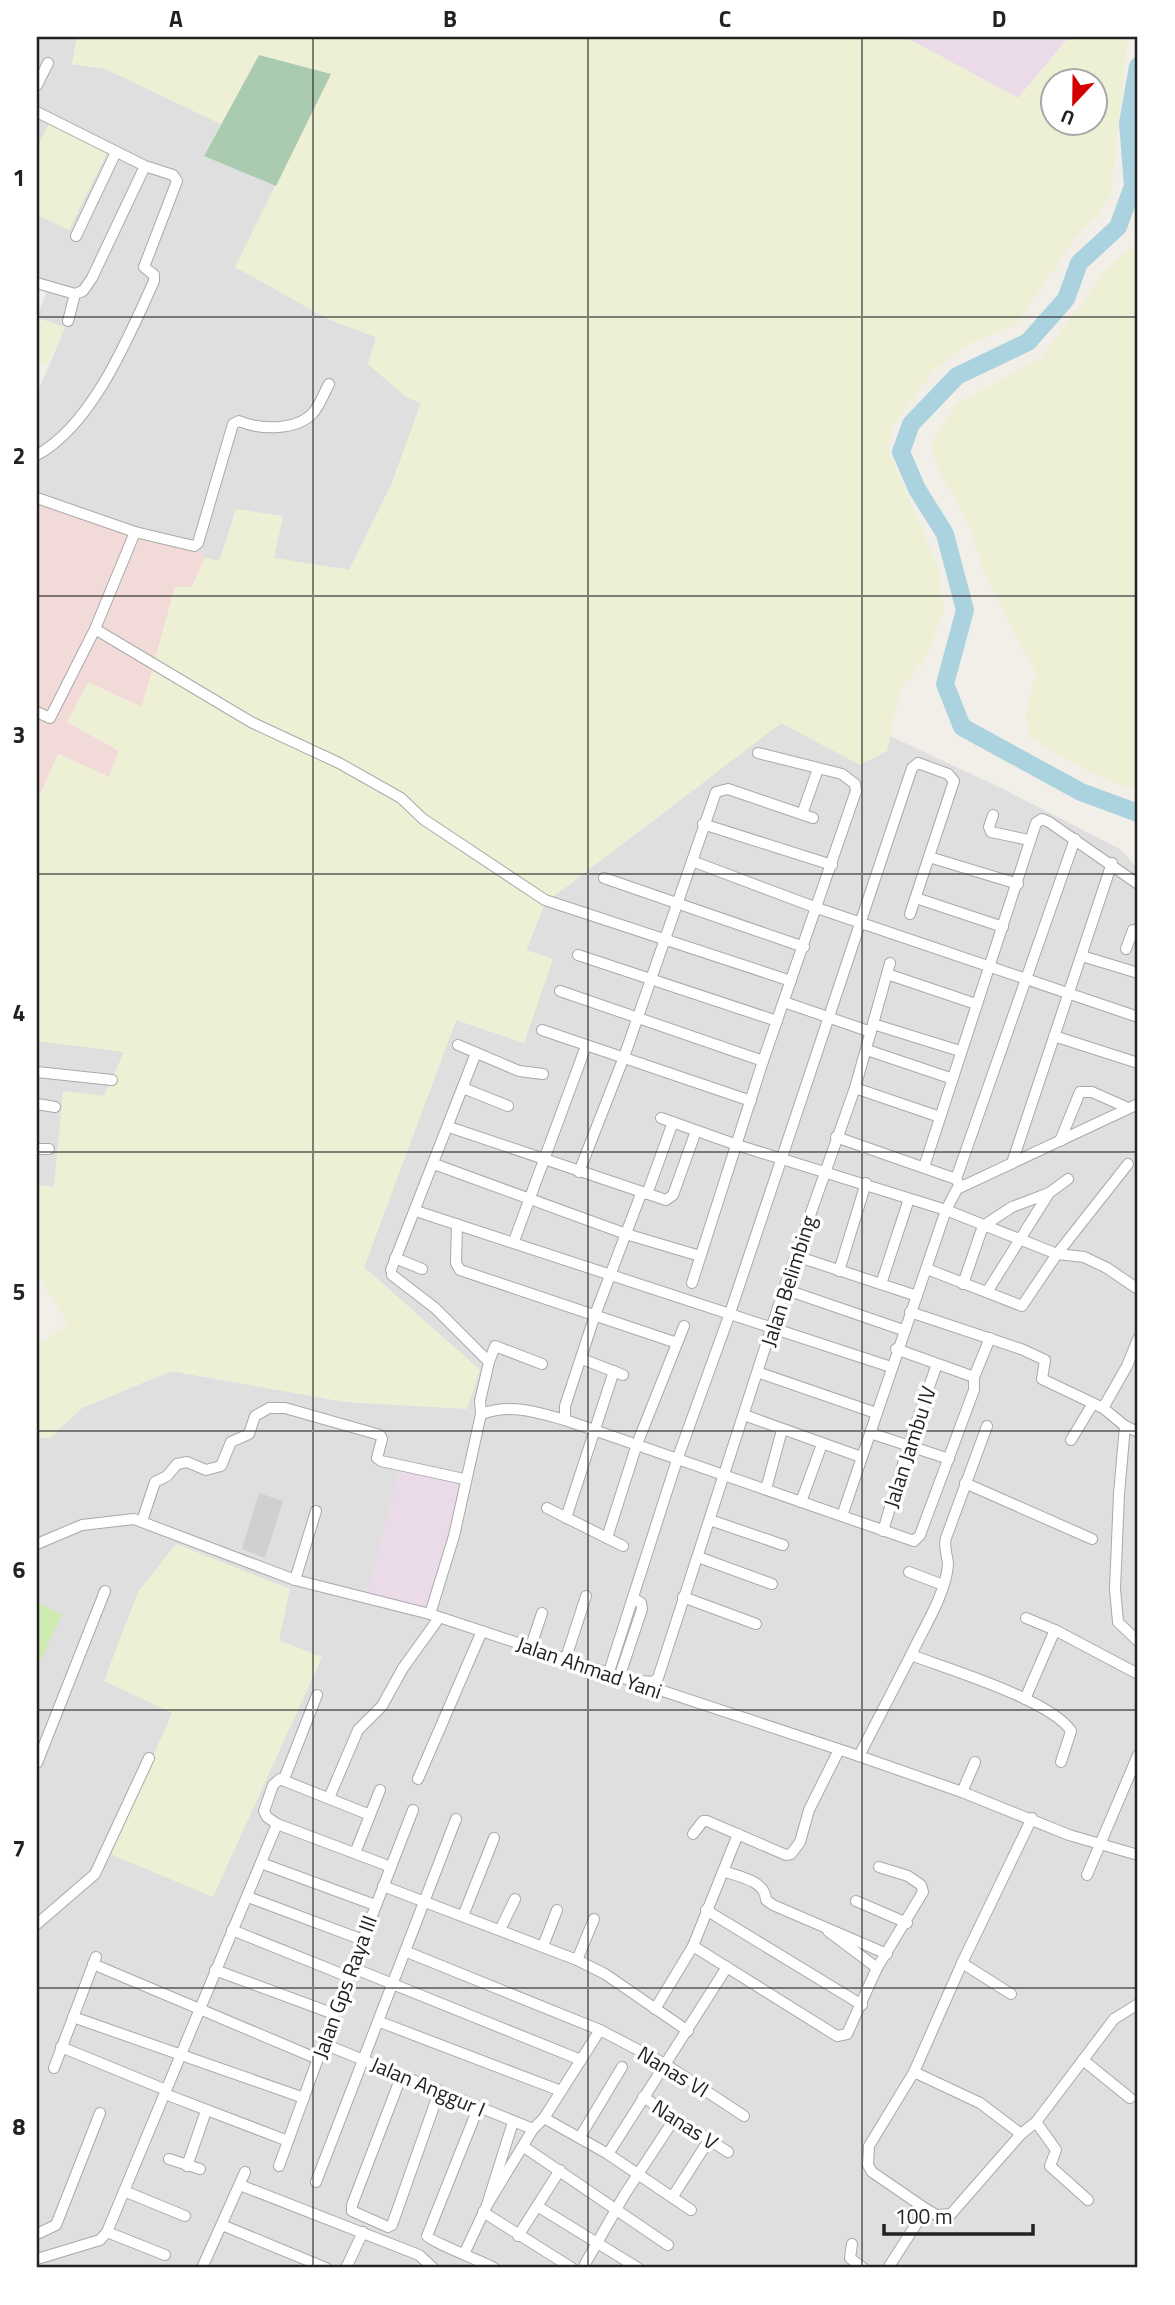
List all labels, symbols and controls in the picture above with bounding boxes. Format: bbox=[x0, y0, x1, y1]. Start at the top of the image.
text: A bbox=[169, 1, 183, 36]
text: B bbox=[443, 1, 457, 36]
text: C bbox=[719, 1, 731, 36]
text: D bbox=[992, 1, 1006, 36]
north arrow bbox=[1038, 66, 1108, 136]
text: U bbox=[1056, 102, 1079, 134]
text: 1 bbox=[13, 160, 25, 195]
text: 2 bbox=[13, 438, 25, 473]
text: 3 bbox=[13, 717, 25, 752]
text: 4 bbox=[13, 995, 25, 1030]
street label: Jalan Belimbing bbox=[752, 1211, 824, 1350]
text: 5 bbox=[13, 1274, 25, 1309]
street label: Jalan Jambu IV bbox=[874, 1382, 944, 1512]
text: 6 bbox=[13, 1552, 26, 1587]
street label: Jalan Ahmad Yani bbox=[512, 1627, 666, 1707]
text: 7 bbox=[13, 1831, 25, 1866]
street label: Jalan Gps Raya III bbox=[303, 1911, 385, 2063]
street label: Nanas VI bbox=[632, 2037, 715, 2105]
street label: Jalan Anggur I bbox=[366, 2048, 491, 2125]
street label: Nanas V bbox=[646, 2091, 725, 2157]
text: 8 bbox=[13, 2109, 26, 2144]
scale bar bbox=[884, 2193, 1033, 2237]
text: 100 m bbox=[895, 2200, 952, 2232]

